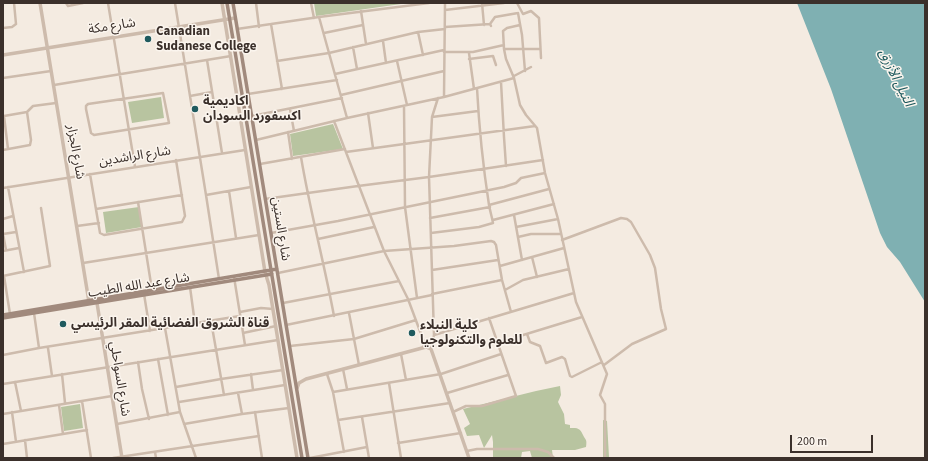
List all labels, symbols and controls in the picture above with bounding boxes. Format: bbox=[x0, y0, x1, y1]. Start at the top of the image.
street label: شارع مكة bbox=[87, 16, 137, 38]
place label: Canadian Sudanese College bbox=[156, 24, 256, 55]
marker: Canadian Sudanese College bbox=[143, 34, 153, 44]
water label: النيل الأزرق bbox=[873, 46, 917, 110]
place label: اكاديمية اكسفورد السودان bbox=[203, 94, 301, 125]
marker: اكاديمية اكسفورد السودان bbox=[190, 104, 200, 114]
street label: شارع الجزار bbox=[63, 123, 87, 181]
street label: شارع الراشدين bbox=[98, 144, 172, 170]
street label: شارع الستين bbox=[267, 196, 293, 262]
street label: شارع عبد الله الطيب bbox=[87, 270, 191, 302]
place label: قناة الشروق الفضائية المقر الرئيسي bbox=[71, 316, 269, 332]
place label: كلية النبلاء للعلوم والتكنولوجيا bbox=[420, 318, 522, 349]
marker: قناة الشروق الفضائية المقر الرئيسي bbox=[58, 319, 68, 329]
marker: كلية النبلاء للعلوم والتكنولوجيا bbox=[407, 328, 417, 338]
street label: شارع السواحلي bbox=[105, 340, 133, 418]
scale bar bbox=[792, 427, 875, 453]
text: 200 m bbox=[797, 433, 827, 450]

